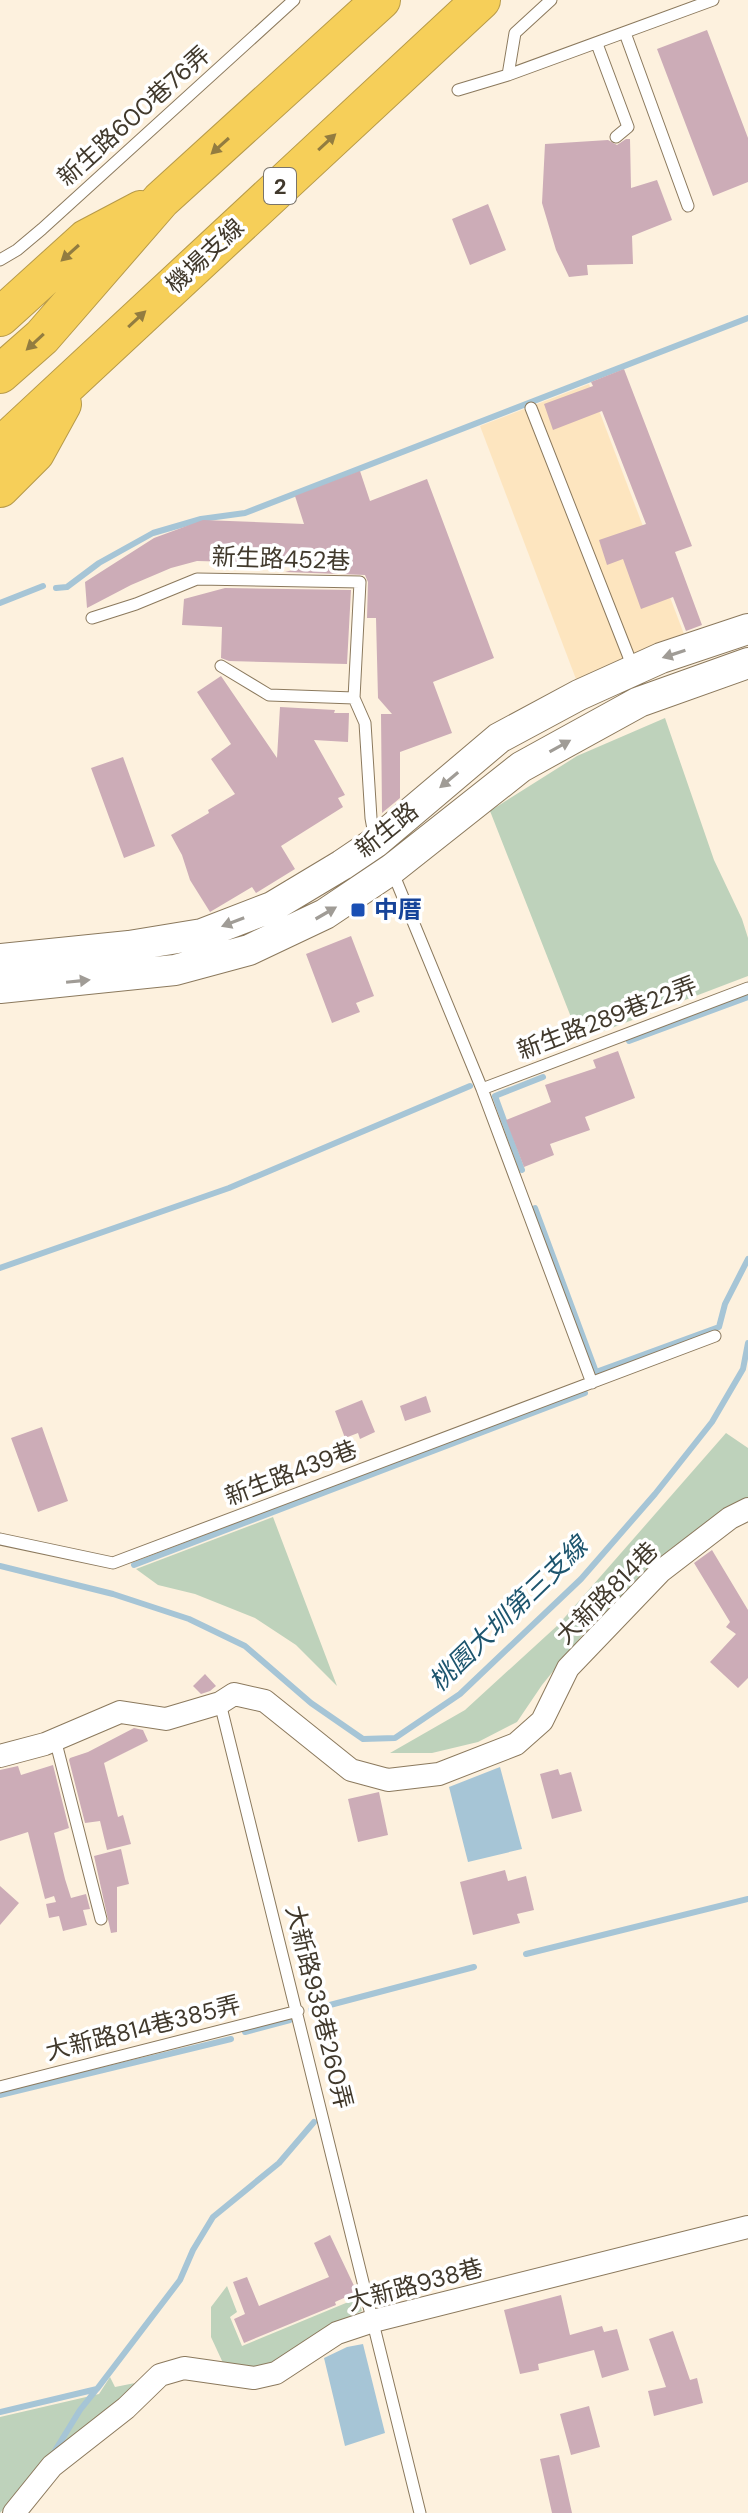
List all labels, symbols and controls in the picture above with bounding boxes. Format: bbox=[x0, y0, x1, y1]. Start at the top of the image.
street label: 新生路600巷76弄 bbox=[51, 39, 217, 192]
one-way arrow bbox=[318, 133, 337, 151]
one-way arrow bbox=[210, 137, 229, 155]
road number: 2 bbox=[264, 168, 296, 204]
street label: 機場支線 bbox=[159, 212, 250, 300]
one-way arrow bbox=[61, 244, 80, 262]
one-way arrow bbox=[127, 310, 146, 328]
one-way arrow bbox=[26, 332, 45, 350]
street label: 新生路452巷 bbox=[211, 541, 351, 576]
one-way arrow bbox=[662, 648, 686, 661]
one-way arrow bbox=[548, 739, 571, 752]
one-way arrow bbox=[439, 771, 459, 788]
street label: 新生路 bbox=[349, 795, 424, 864]
place label: 中厝 bbox=[374, 894, 422, 925]
marker: 中厝 bbox=[349, 901, 367, 919]
one-way arrow bbox=[315, 906, 337, 920]
one-way arrow bbox=[221, 916, 245, 929]
street label: 新生路289巷22弄 bbox=[513, 969, 701, 1066]
one-way arrow bbox=[66, 974, 91, 987]
street label: 新生路439巷 bbox=[220, 1433, 361, 1512]
water label: 桃園大圳第三支線 bbox=[421, 1527, 597, 1698]
street label: 大新路814巷 bbox=[549, 1535, 664, 1650]
street label: 大新路938巷260弄 bbox=[279, 1902, 360, 2112]
street label: 大新路814巷385弄 bbox=[42, 1988, 243, 2067]
street label: 大新路938巷 bbox=[344, 2251, 486, 2318]

